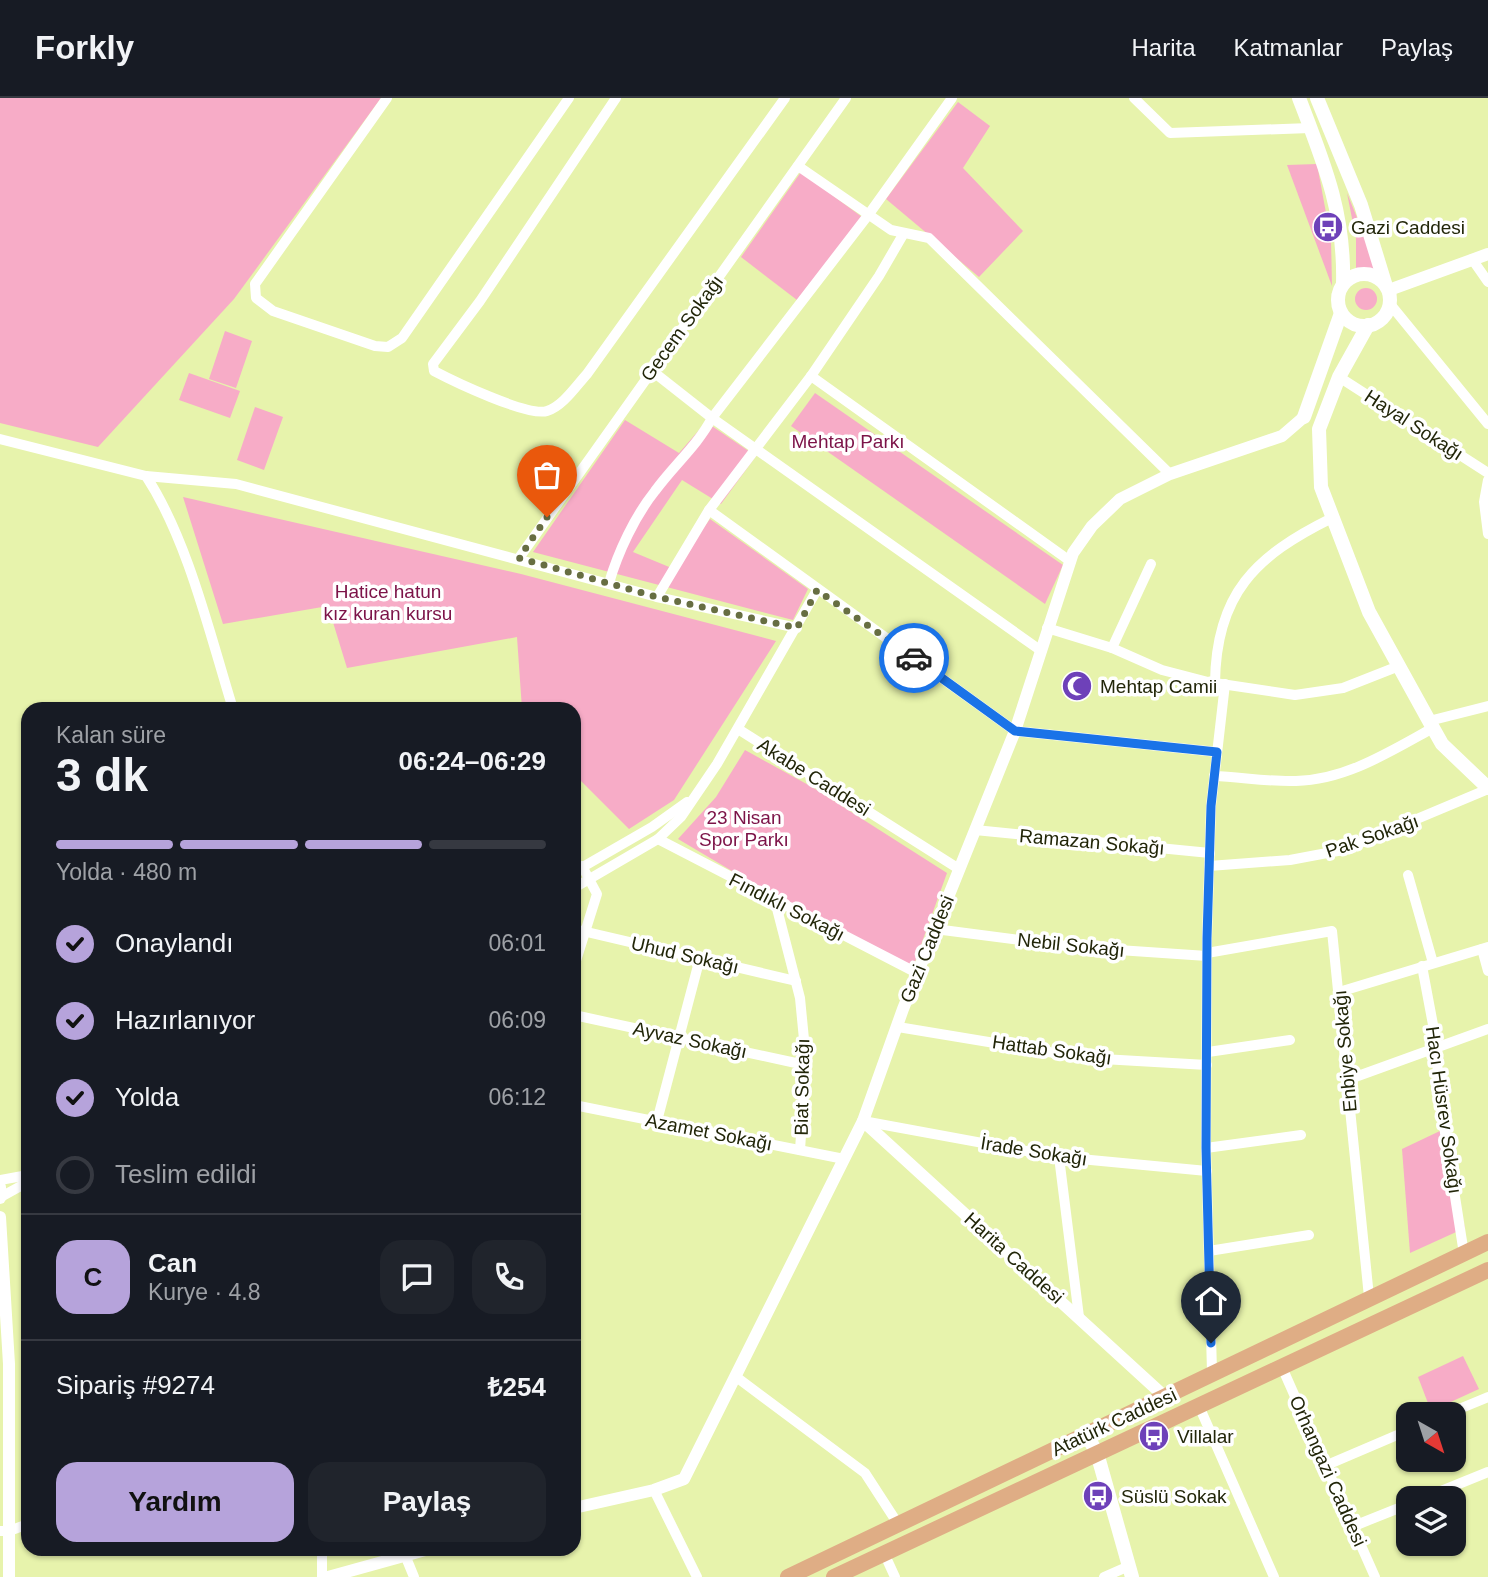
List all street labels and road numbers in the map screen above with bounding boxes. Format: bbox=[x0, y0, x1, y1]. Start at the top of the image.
street label: Gecem Sokağı bbox=[637, 271, 727, 385]
street label: Hayal Sokağı bbox=[1361, 385, 1467, 465]
street label: Akabe Caddesi bbox=[754, 734, 874, 820]
street label: Pak Sokağı bbox=[1323, 810, 1421, 862]
street label: Ramazan Sokağı bbox=[1018, 825, 1166, 859]
street label: Fındıklı Sokağı bbox=[726, 869, 848, 945]
street label: Gazi Caddesi bbox=[896, 892, 958, 1006]
street label: Nebil Sokağı bbox=[1016, 929, 1126, 961]
street label: Uhud Sokağı bbox=[629, 932, 741, 978]
street label: Enbiye Sokağı bbox=[1329, 989, 1361, 1113]
street label: Ayvaz Sokağı bbox=[631, 1018, 749, 1062]
street label: Hacı Hüsrev Sokağı bbox=[1422, 1025, 1466, 1195]
street label: Hattab Sokağı bbox=[991, 1031, 1113, 1069]
street label: Biat Sokağı bbox=[791, 1038, 813, 1136]
street label: Azamet Sokağı bbox=[644, 1109, 774, 1155]
street label: İrade Sokağı bbox=[979, 1132, 1089, 1170]
street label: Harita Caddesi bbox=[960, 1208, 1068, 1308]
street label: Atatürk Caddesi bbox=[1048, 1384, 1180, 1460]
street label: Orhangazi Caddesi bbox=[1285, 1392, 1371, 1550]

